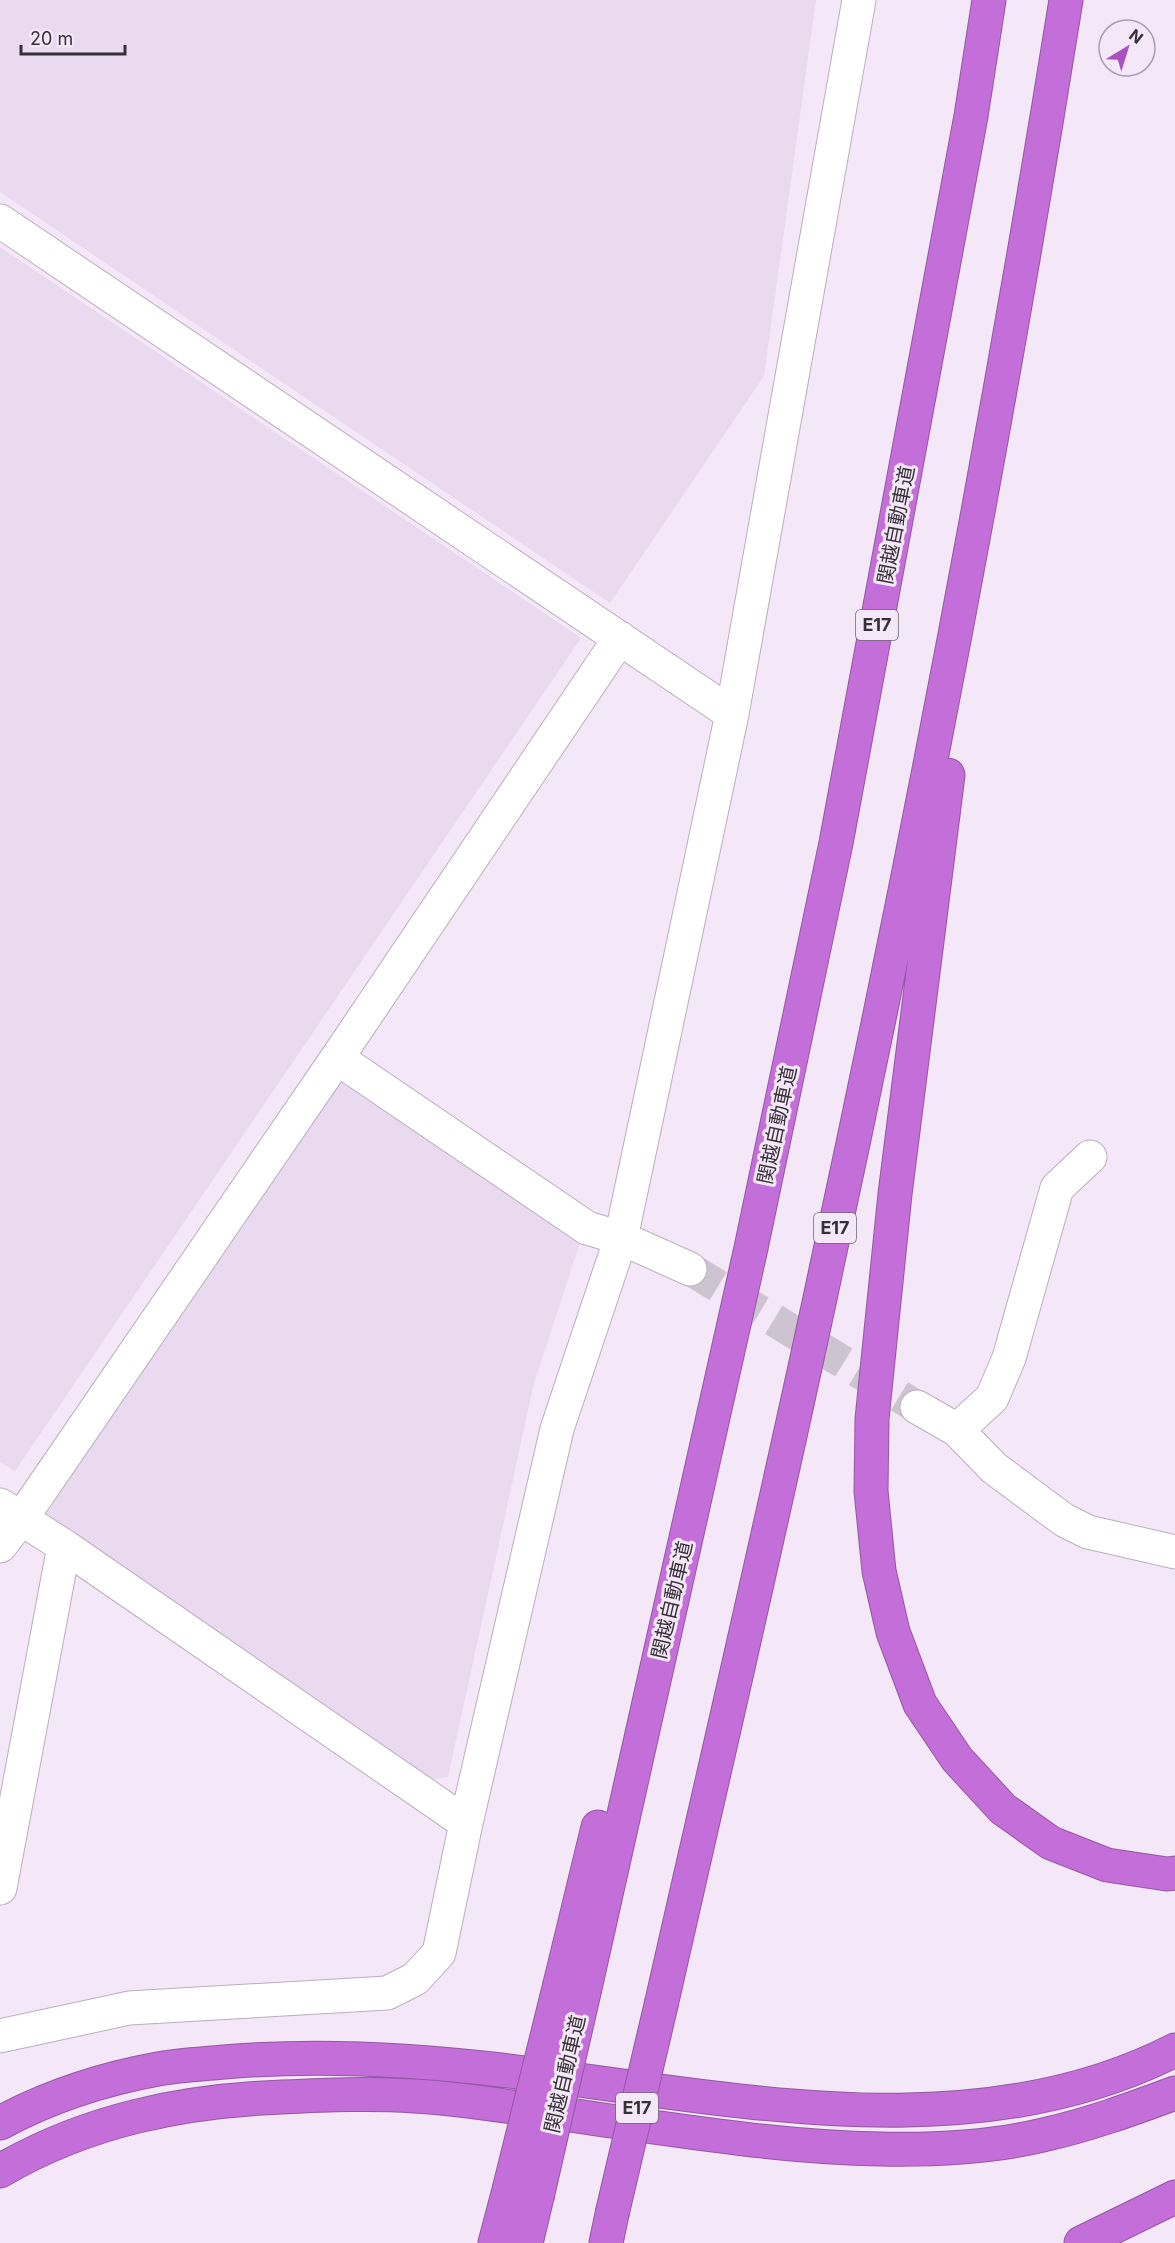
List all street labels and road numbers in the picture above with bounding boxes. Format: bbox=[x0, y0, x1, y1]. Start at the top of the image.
street label: 関越自動車道 bbox=[873, 464, 919, 586]
road number: E17 bbox=[856, 610, 898, 640]
street label: 関越自動車道 bbox=[753, 1064, 801, 1186]
road number: E17 bbox=[814, 1213, 856, 1243]
street label: 関越自動車道 bbox=[647, 1539, 697, 1661]
street label: 関越自動車道 bbox=[540, 2013, 590, 2135]
road number: E17 bbox=[616, 2093, 658, 2123]

